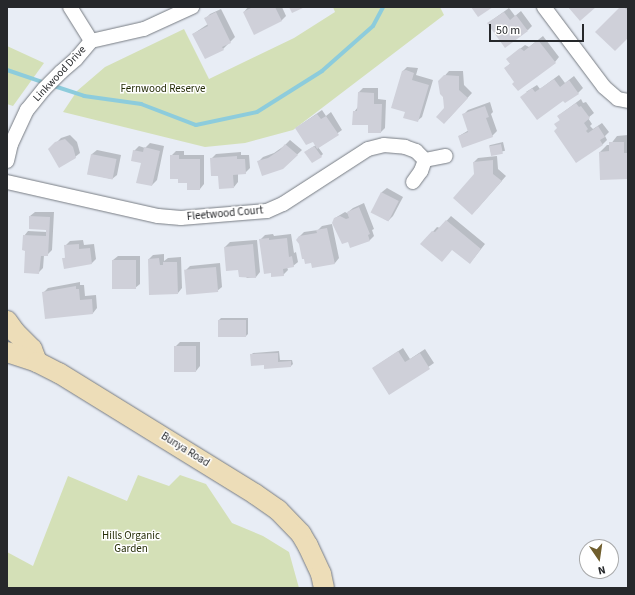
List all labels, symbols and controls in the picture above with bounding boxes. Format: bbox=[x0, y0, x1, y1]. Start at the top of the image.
scale bar bbox=[491, 16, 586, 42]
text: 50 m bbox=[496, 22, 520, 39]
street label: Linkwood Drive bbox=[31, 43, 89, 105]
park label: Fernwood Reserve bbox=[121, 82, 205, 96]
street label: Fleetwood Court bbox=[186, 204, 264, 224]
street label: Bunya Road bbox=[158, 430, 212, 470]
park label: Hills Organic Garden bbox=[102, 530, 160, 556]
north arrow bbox=[579, 539, 619, 579]
text: N bbox=[596, 562, 607, 578]

